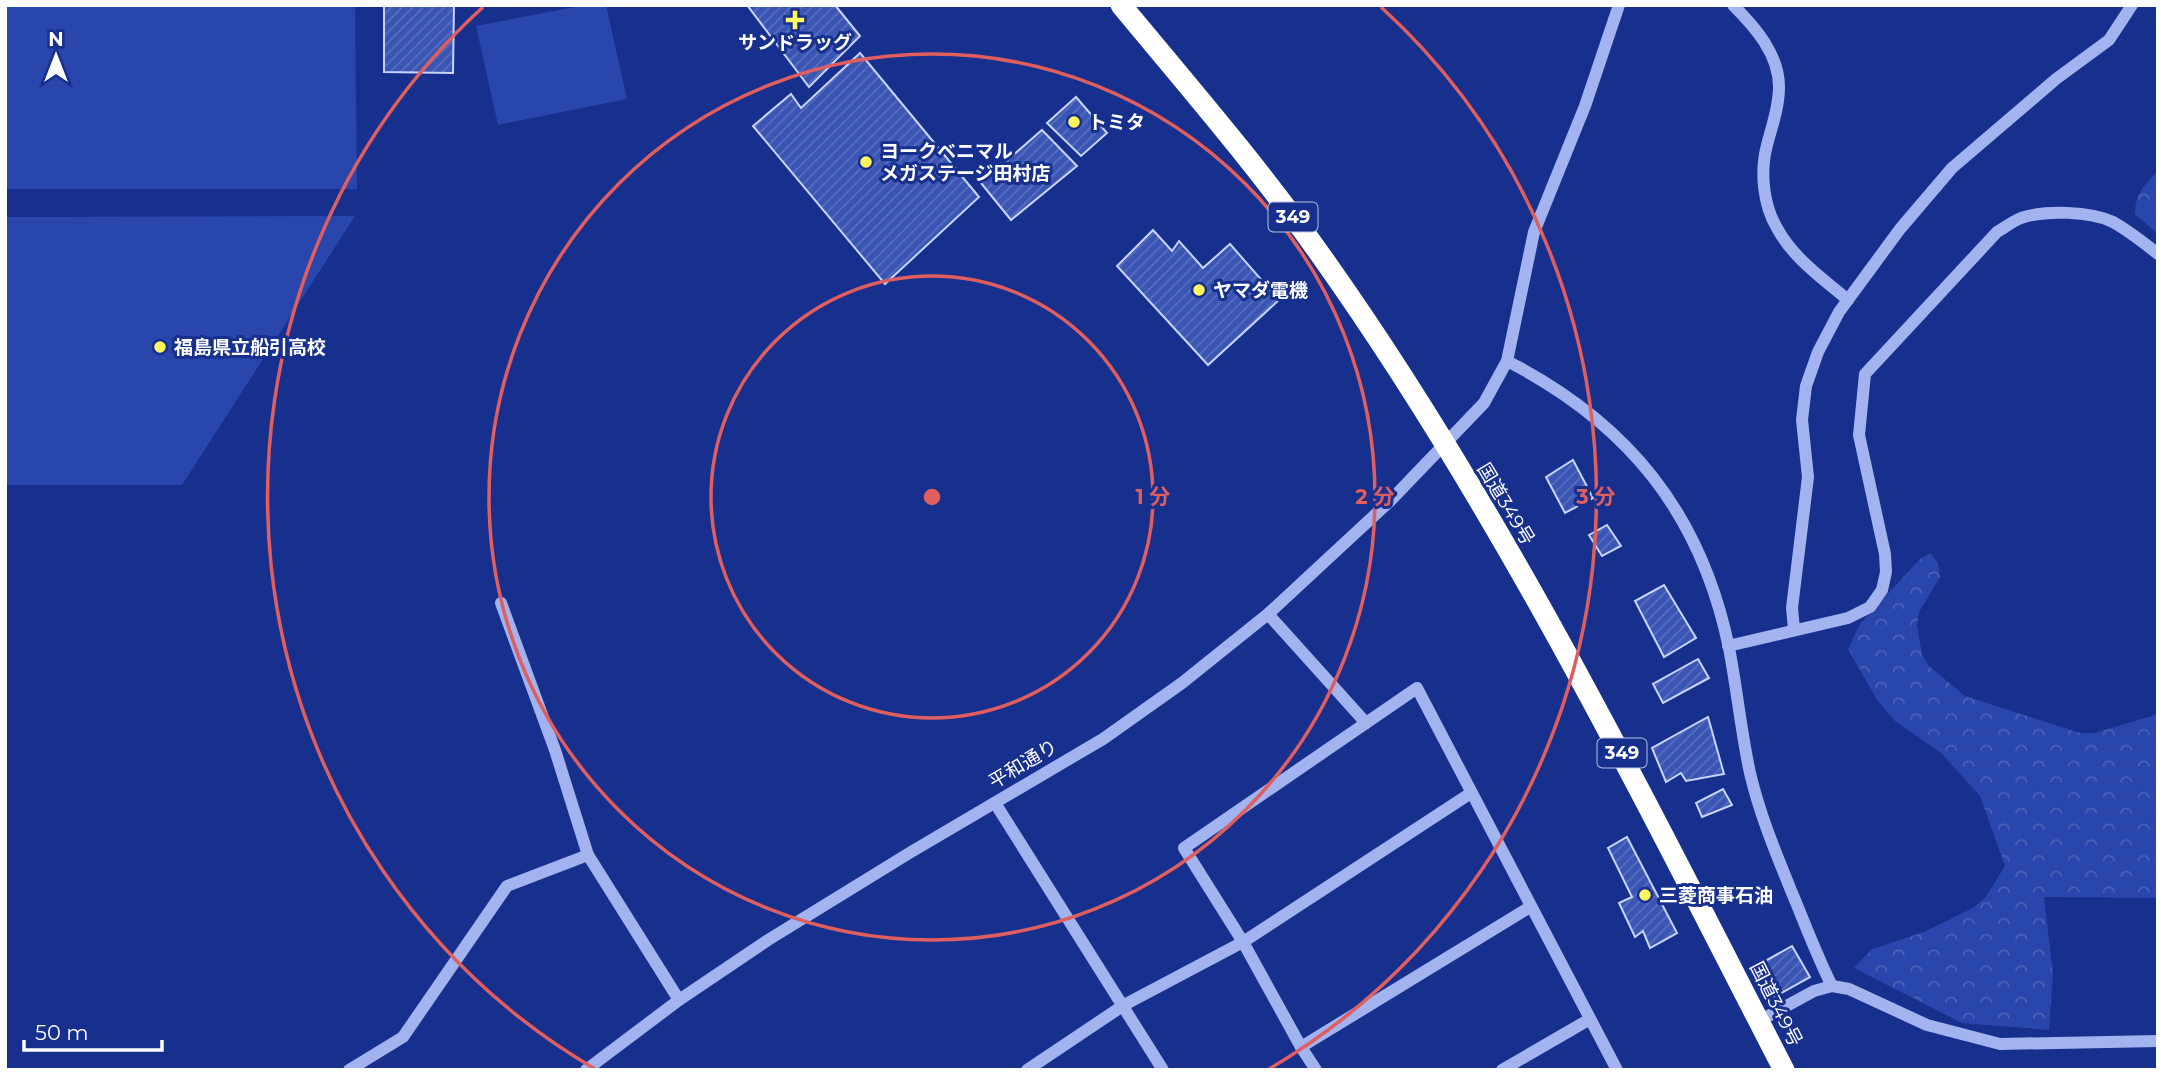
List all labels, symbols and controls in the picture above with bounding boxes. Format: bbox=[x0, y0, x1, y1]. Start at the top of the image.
marker: サンドラッグ bbox=[787, 12, 803, 28]
north arrow bbox=[21, 21, 91, 91]
text: N bbox=[48, 28, 64, 51]
place label: サンドラッグ bbox=[738, 31, 852, 54]
place label: トミタ bbox=[1088, 111, 1145, 134]
marker: トミタ bbox=[1066, 114, 1082, 130]
place label: ヨークベニマル メガステージ田村店 bbox=[880, 140, 1051, 185]
marker: ヨークベニマル メガステージ田村店 bbox=[858, 154, 874, 170]
road number: 349 bbox=[1268, 202, 1318, 232]
place label: ヤマダ電機 bbox=[1213, 279, 1308, 302]
marker: ヤマダ電機 bbox=[1191, 282, 1207, 298]
place label: 福島県立船引高校 bbox=[174, 336, 326, 359]
marker: 福島県立船引高校 bbox=[152, 339, 168, 355]
street label: 国道349号 bbox=[1473, 459, 1539, 549]
text: 1 分 bbox=[1135, 484, 1171, 509]
text: 2 分 bbox=[1355, 484, 1395, 509]
text: 3 分 bbox=[1575, 484, 1616, 509]
centre of rings bbox=[920, 485, 944, 509]
street label: 平和通り bbox=[984, 735, 1062, 793]
road number: 349 bbox=[1598, 738, 1646, 768]
place label: 三菱商事石油 bbox=[1659, 884, 1773, 907]
marker: 三菱商事石油 bbox=[1637, 887, 1653, 903]
street label: 国道349号 bbox=[1745, 958, 1807, 1050]
scale bar bbox=[24, 1009, 163, 1052]
text: 50 m bbox=[35, 1020, 89, 1045]

